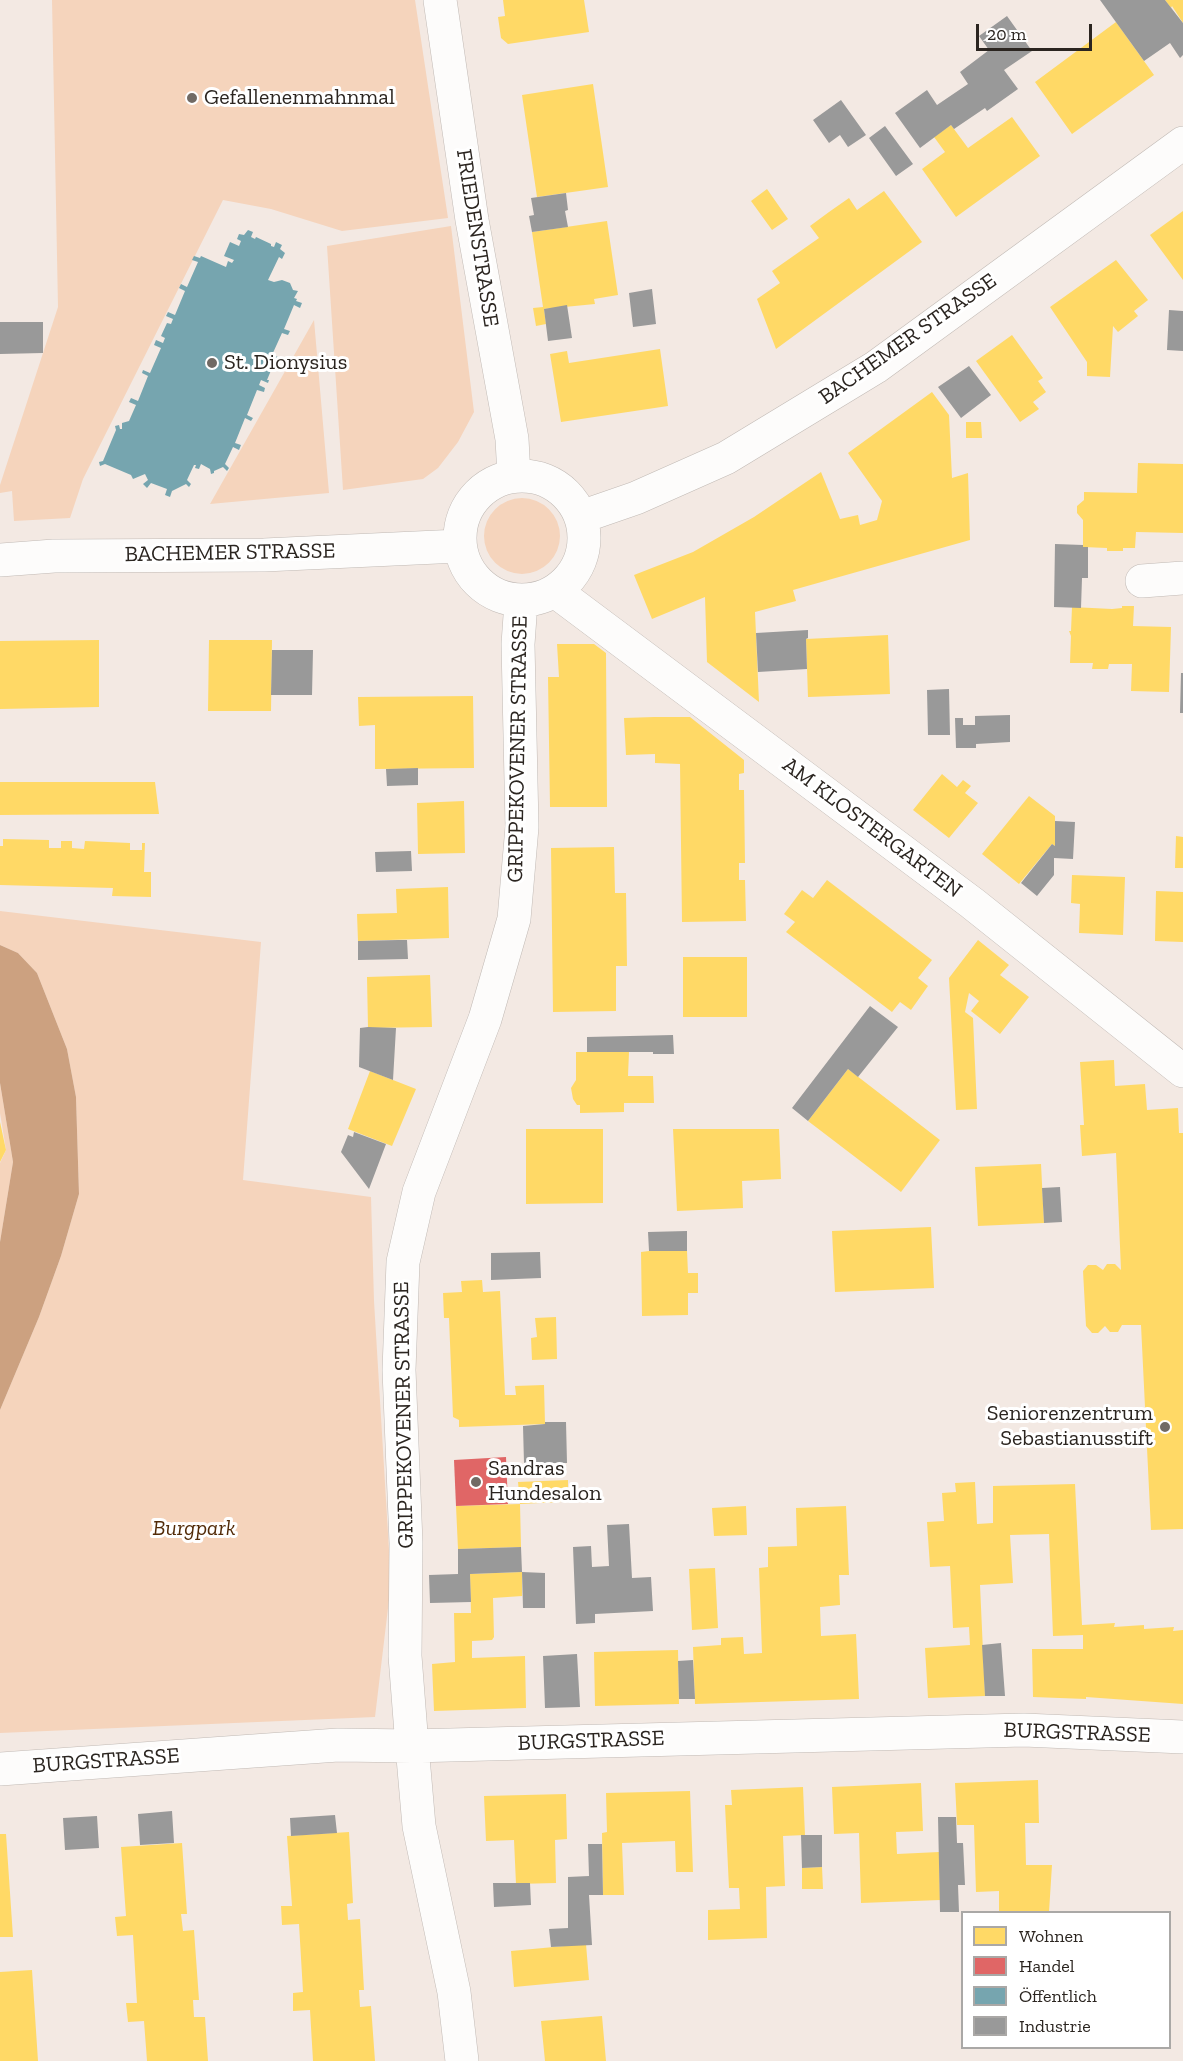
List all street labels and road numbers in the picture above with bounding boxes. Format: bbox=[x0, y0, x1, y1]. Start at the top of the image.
street label: FRIEDENSTRASSE bbox=[450, 147, 504, 329]
street label: BACHEMER STRASSE bbox=[814, 268, 1002, 410]
street label: BACHEMER STRASSE bbox=[124, 538, 336, 568]
street label: GRIPPEKOVENER STRASSE bbox=[502, 615, 534, 883]
street label: AM KLOSTERGARTEN bbox=[777, 752, 967, 904]
street label: GRIPPEKOVENER STRASSE bbox=[388, 1281, 420, 1549]
street label: BURGSTRASSE bbox=[1003, 1717, 1151, 1749]
street label: BURGSTRASSE bbox=[517, 1725, 665, 1757]
street label: BURGSTRASSE bbox=[32, 1743, 180, 1779]

